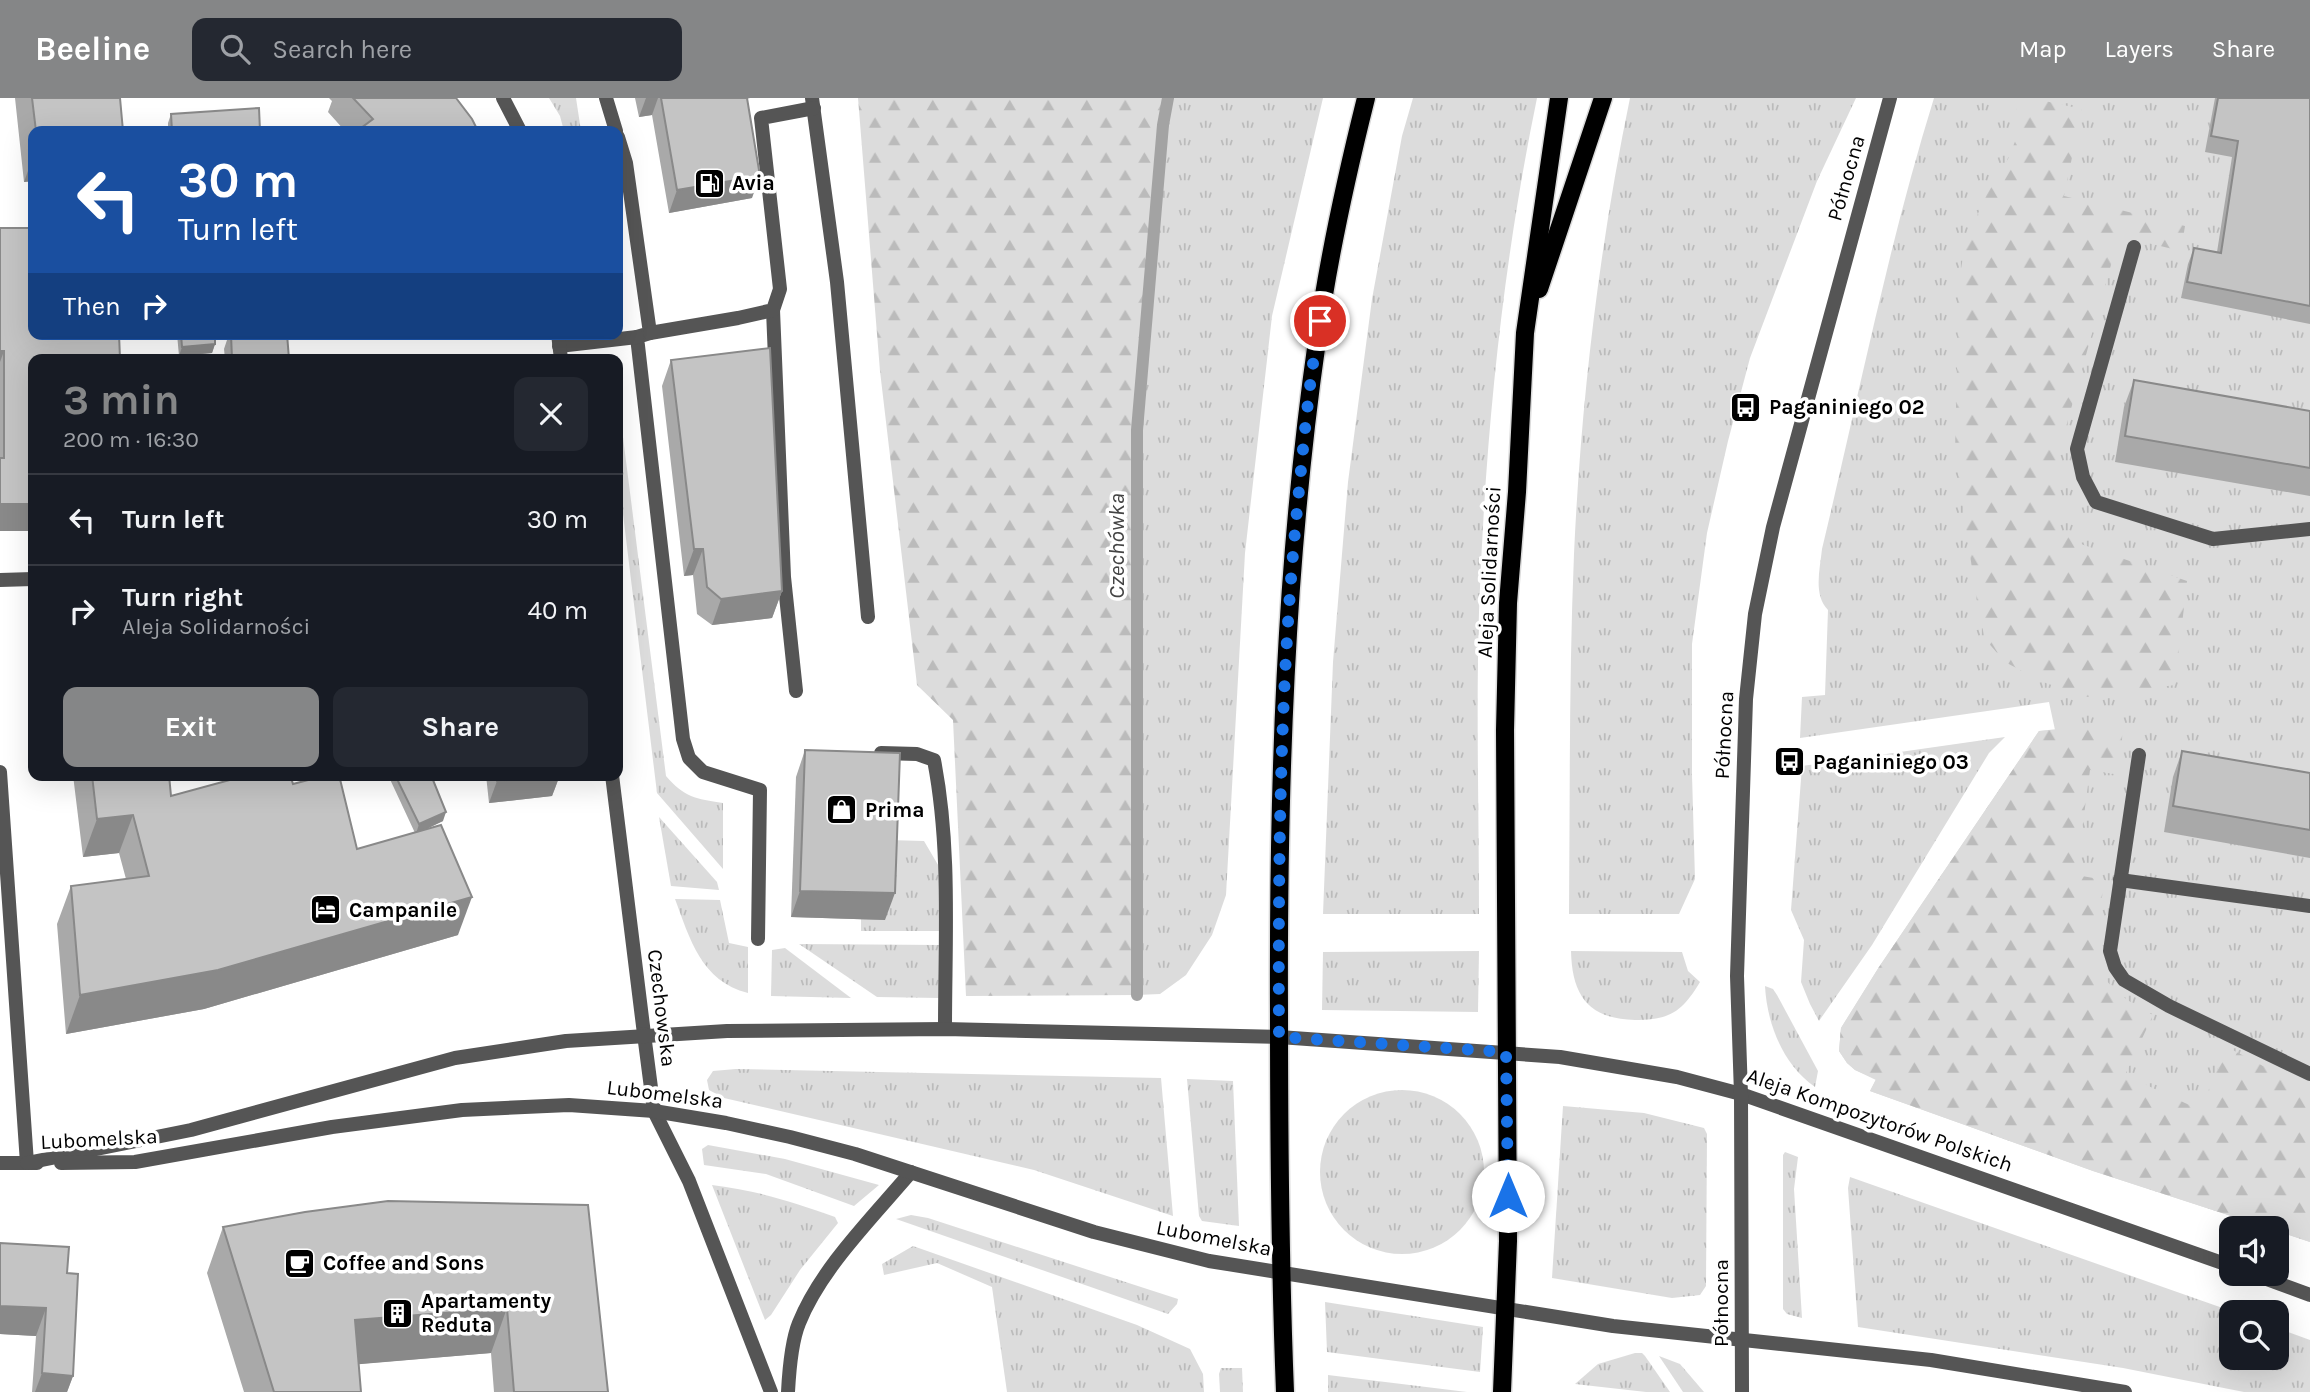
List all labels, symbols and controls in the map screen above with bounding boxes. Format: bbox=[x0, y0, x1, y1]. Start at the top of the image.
search box bbox=[192, 18, 682, 81]
text: Beeline bbox=[35, 30, 150, 68]
icon: search bbox=[216, 30, 254, 68]
text: Search here bbox=[272, 34, 412, 65]
text: Map bbox=[2019, 35, 2067, 63]
text: Layers bbox=[2105, 35, 2174, 63]
text: Share bbox=[2212, 35, 2275, 63]
street label: Północna bbox=[1822, 132, 1870, 224]
text: 30 m bbox=[178, 152, 298, 209]
icon: left bbox=[63, 154, 154, 245]
fuel station icon: Avia bbox=[692, 166, 726, 200]
place label: Avia bbox=[732, 171, 775, 195]
text: Turn left bbox=[178, 211, 298, 248]
icon: right bbox=[135, 287, 173, 325]
text: Then bbox=[63, 291, 121, 322]
pin bbox=[1290, 291, 1350, 351]
icon: arrive bbox=[1301, 302, 1339, 340]
text: 3 min bbox=[63, 375, 180, 425]
button: close bbox=[514, 377, 588, 451]
bus stop icon: Paganiniego 02 bbox=[1729, 390, 1763, 424]
place label: Paganiniego 02 bbox=[1769, 395, 1924, 419]
text: 200 m · 16:30 bbox=[63, 426, 199, 453]
street label: Aleja Solidarności bbox=[1473, 485, 1505, 659]
water label: Czechówka bbox=[1103, 493, 1130, 599]
icon: left bbox=[63, 501, 101, 539]
text: Turn left bbox=[122, 504, 224, 535]
text: 30 m bbox=[527, 504, 588, 535]
text: Turn right bbox=[122, 582, 243, 613]
icon: right bbox=[63, 592, 101, 630]
text: 40 m bbox=[528, 595, 588, 626]
text: Aleja Solidarności bbox=[122, 613, 310, 640]
button: Exit bbox=[63, 687, 319, 767]
button: Share bbox=[333, 687, 588, 767]
street label: Północna bbox=[1710, 690, 1738, 780]
bus stop icon: Paganiniego 03 bbox=[1773, 745, 1807, 779]
place label: Paganiniego 03 bbox=[1813, 750, 1969, 774]
shop icon: Prima bbox=[825, 793, 859, 827]
place label: Prima bbox=[865, 798, 925, 822]
hotel icon: Campanile bbox=[309, 893, 343, 927]
place label: Campanile bbox=[349, 898, 457, 922]
street label: Czechowska bbox=[643, 948, 681, 1068]
street label: Aleja Kompozytorów Polskich bbox=[1744, 1063, 2016, 1177]
street label: Lubomelska bbox=[605, 1075, 725, 1113]
street label: Lubomelska bbox=[40, 1124, 158, 1154]
position arrow bbox=[1471, 1159, 1545, 1233]
street label: Lubomelska bbox=[1154, 1215, 1274, 1261]
map controls bbox=[2219, 1216, 2289, 1370]
button: sound bbox=[2219, 1216, 2289, 1286]
cafe icon: Coffee and Sons bbox=[283, 1246, 317, 1280]
place label: Coffee and Sons bbox=[323, 1251, 484, 1275]
street label: Północna bbox=[1709, 1259, 1733, 1347]
place label: Apartamenty Reduta bbox=[421, 1289, 551, 1337]
building icon: Apartamenty Reduta bbox=[381, 1296, 415, 1330]
button: search bbox=[2219, 1300, 2289, 1370]

